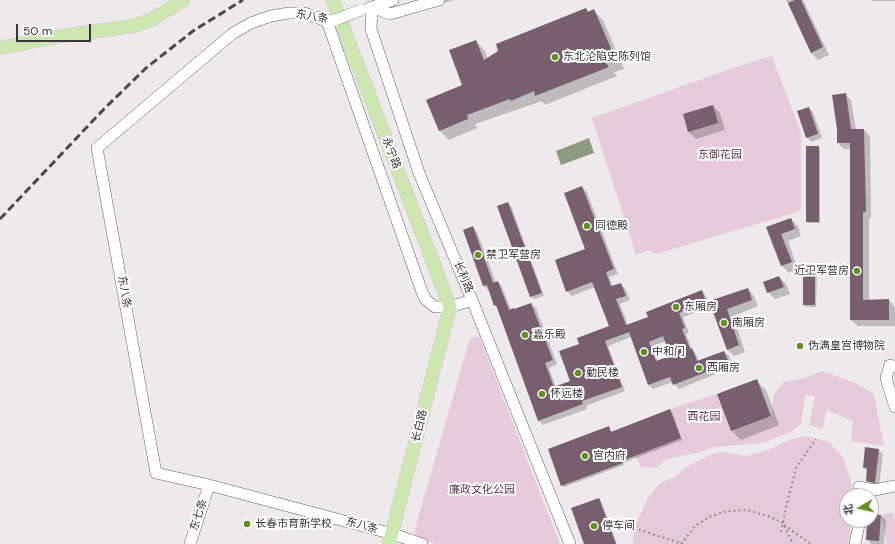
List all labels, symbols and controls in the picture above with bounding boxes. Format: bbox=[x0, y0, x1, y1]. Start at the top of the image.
street label: 东八条 bbox=[295, 8, 329, 26]
scale bar bbox=[18, 16, 93, 42]
text: 50 m bbox=[23, 23, 52, 39]
place label: 东北沦陷史陈列馆 bbox=[563, 50, 651, 64]
marker: 东北沦陷史陈列馆 bbox=[550, 52, 560, 62]
street label: 永宁路 bbox=[379, 135, 403, 171]
park label: 东御花园 bbox=[698, 148, 742, 162]
place label: 同德殿 bbox=[595, 219, 628, 233]
marker: 同德殿 bbox=[582, 221, 592, 231]
place label: 禁卫军营房 bbox=[486, 248, 541, 262]
marker: 禁卫军营房 bbox=[473, 250, 483, 260]
street label: 长利路 bbox=[450, 259, 476, 295]
place label: 近卫军营房 bbox=[794, 264, 849, 278]
marker: 近卫军营房 bbox=[852, 266, 862, 276]
street label: 东八条 bbox=[115, 275, 133, 309]
place label: 东厢房 bbox=[684, 300, 717, 314]
marker: 东厢房 bbox=[671, 302, 681, 312]
place label: 南厢房 bbox=[732, 316, 765, 330]
marker: 南厢房 bbox=[719, 318, 729, 328]
place label: 嘉乐殿 bbox=[533, 328, 566, 342]
marker: 嘉乐殿 bbox=[520, 330, 530, 340]
place label: 伪满皇宫博物院 bbox=[808, 339, 885, 353]
marker: 伪满皇宫博物院 bbox=[795, 341, 805, 351]
place label: 中和门 bbox=[652, 345, 685, 359]
marker: 中和门 bbox=[639, 347, 649, 357]
place label: 西厢房 bbox=[707, 361, 740, 375]
marker: 西厢房 bbox=[694, 363, 704, 373]
place label: 勤民楼 bbox=[586, 366, 619, 380]
marker: 勤民楼 bbox=[573, 368, 583, 378]
place label: 怀远楼 bbox=[550, 387, 583, 401]
marker: 怀远楼 bbox=[537, 389, 547, 399]
street label: 长白路 bbox=[410, 408, 430, 444]
park label: 西花园 bbox=[688, 410, 720, 424]
place label: 宫内府 bbox=[593, 449, 626, 463]
marker: 宫内府 bbox=[580, 451, 590, 461]
park label: 廉政文化公园 bbox=[449, 483, 515, 497]
north arrow bbox=[839, 488, 879, 528]
street label: 东七条 bbox=[188, 497, 210, 533]
text: 北 bbox=[840, 503, 856, 516]
street label: 东八条 bbox=[344, 515, 380, 537]
place label: 长春市育新学校 bbox=[255, 517, 332, 531]
marker: 长春市育新学校 bbox=[242, 519, 252, 529]
place label: 停车间 bbox=[602, 519, 635, 533]
marker: 停车间 bbox=[589, 521, 599, 531]

